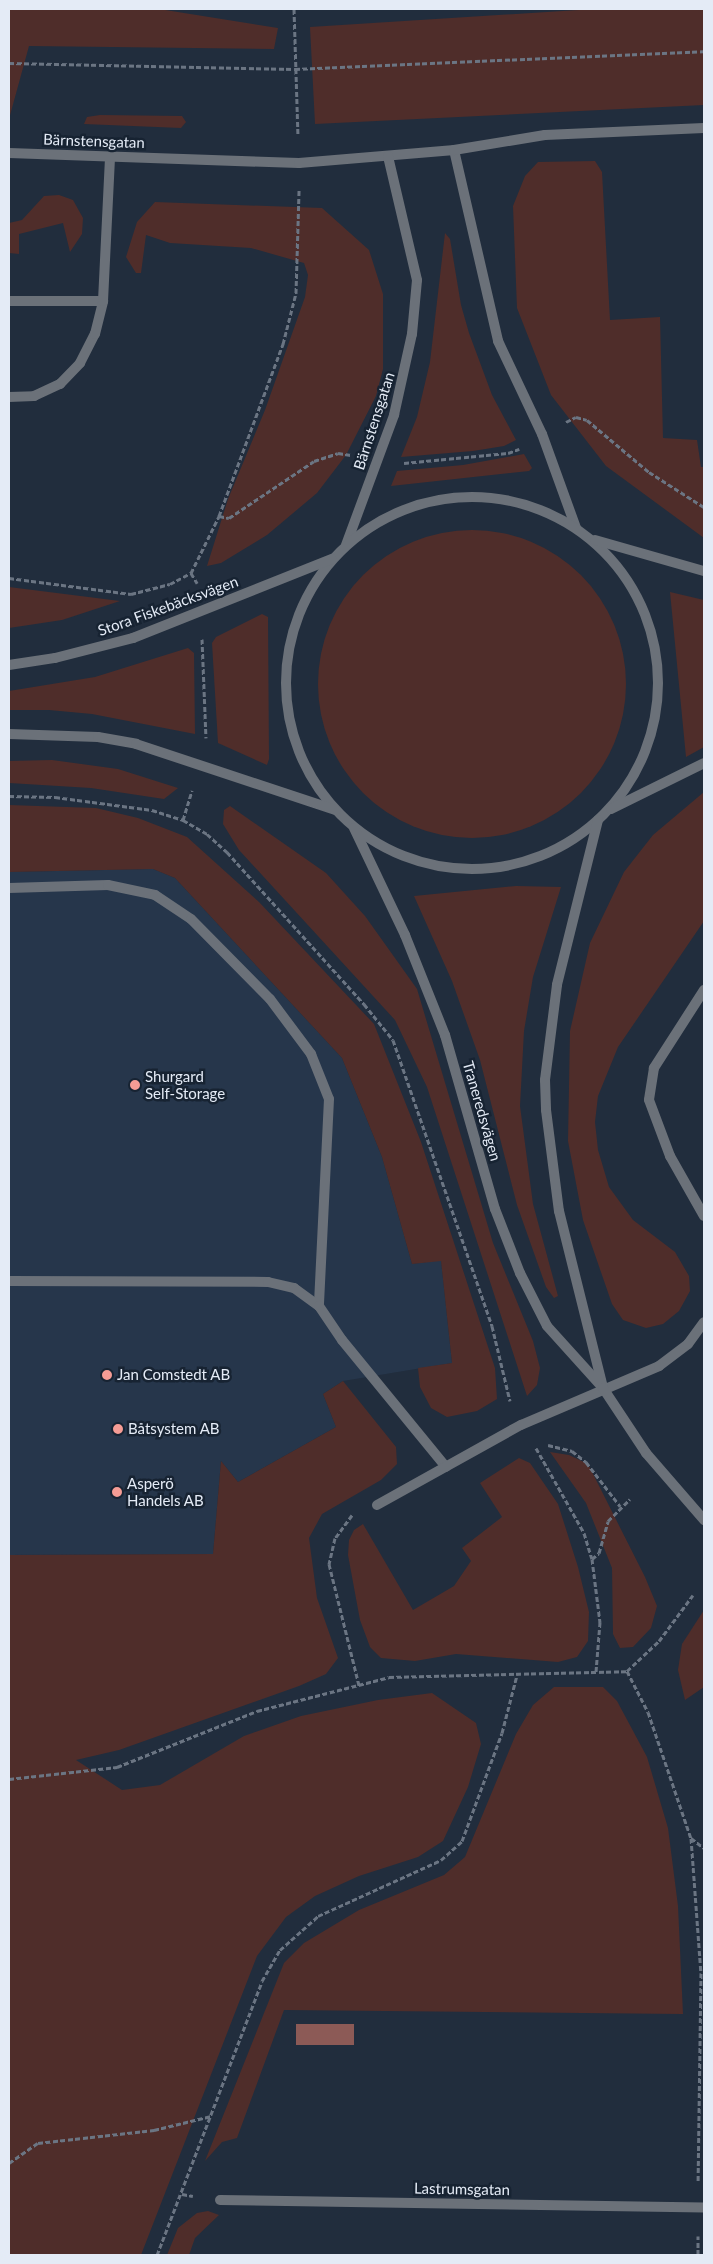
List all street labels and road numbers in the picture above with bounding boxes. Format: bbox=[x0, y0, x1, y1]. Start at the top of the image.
street label: Bärnstensgatan bbox=[43, 130, 145, 152]
street label: Bärnstensgatan bbox=[350, 370, 398, 472]
street label: Stora Fiskebäcksvägen bbox=[95, 572, 241, 640]
street label: Traneredsvägen bbox=[459, 1059, 505, 1163]
street label: Lastrumsgatan bbox=[414, 2179, 510, 2199]

